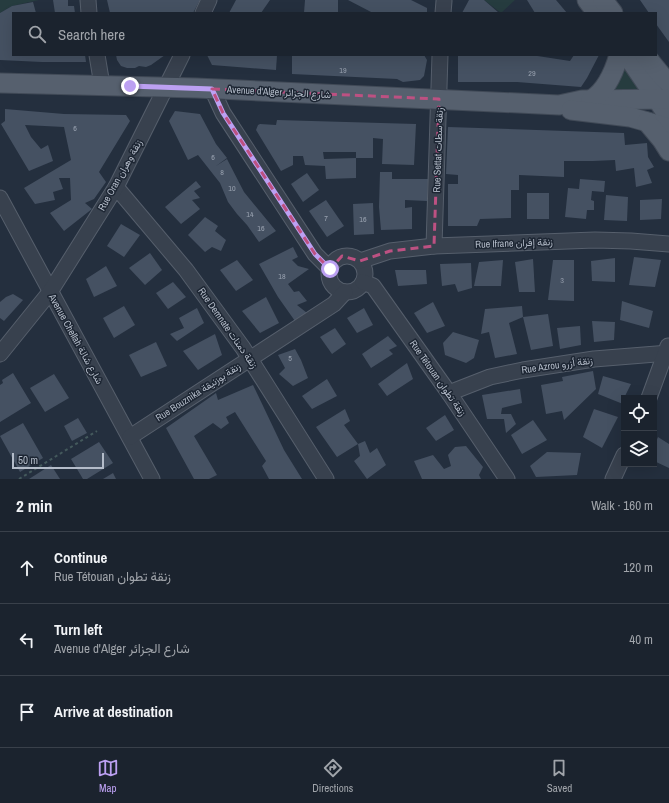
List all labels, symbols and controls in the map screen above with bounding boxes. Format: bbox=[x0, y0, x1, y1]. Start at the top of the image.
search box bbox=[12, 12, 657, 56]
icon: search bbox=[26, 23, 48, 45]
text: Search here bbox=[58, 24, 125, 45]
house number: 19 bbox=[339, 65, 347, 75]
house number: 29 bbox=[528, 68, 536, 78]
route end bbox=[121, 77, 139, 95]
street label: Avenue d'Alger شارع الجزائر bbox=[226, 83, 332, 101]
street label: Rue Settat زنقة سطات bbox=[430, 107, 446, 193]
house number: 6 bbox=[73, 123, 77, 133]
street label: Rue Oran زنقة وهران bbox=[95, 137, 145, 213]
house number: 6 bbox=[211, 152, 215, 162]
house number: 8 bbox=[220, 167, 224, 177]
house number: 10 bbox=[228, 183, 236, 193]
house number: 14 bbox=[246, 209, 254, 219]
house number: 7 bbox=[324, 213, 328, 223]
house number: 16 bbox=[359, 214, 367, 224]
house number: 16 bbox=[257, 223, 265, 233]
street label: Rue Ifrane زنقة إفران bbox=[475, 235, 553, 251]
route start bbox=[321, 260, 339, 278]
house number: 18 bbox=[278, 271, 286, 281]
house number: 3 bbox=[560, 275, 564, 285]
street label: Rue Demnate زنقة دمنات bbox=[195, 285, 261, 371]
street label: Avenue Chellah شارع شالة bbox=[45, 291, 106, 386]
street label: Rue Tétouan زنقة تطوان bbox=[407, 337, 469, 419]
house number: 5 bbox=[288, 353, 292, 363]
street label: Rue Azrou زنقة أزرو bbox=[520, 354, 594, 376]
street label: Rue Bouznika زنقة بوزنيقة bbox=[153, 360, 243, 424]
map controls bbox=[621, 395, 657, 467]
button: locate bbox=[621, 395, 657, 431]
button: layers bbox=[621, 431, 657, 467]
scale bar bbox=[12, 451, 104, 470]
text: 50 m bbox=[18, 453, 38, 467]
text: 2 min bbox=[16, 494, 52, 517]
text: Walk · 160 m bbox=[591, 497, 653, 514]
text: Continue bbox=[54, 547, 107, 568]
icon: ahead bbox=[16, 557, 38, 579]
text: 120 m bbox=[623, 559, 653, 576]
text: Rue Tétouan زنقة تطوان bbox=[54, 568, 171, 585]
text: Turn left bbox=[54, 619, 102, 640]
icon: left bbox=[16, 629, 38, 651]
text: 40 m bbox=[629, 631, 653, 648]
text: Avenue d'Alger شارع الجزائر bbox=[54, 640, 190, 657]
icon: arrive bbox=[16, 701, 38, 723]
text: Arrive at destination bbox=[54, 701, 173, 722]
tab: Map bbox=[97, 757, 119, 795]
tab: Directions bbox=[312, 757, 353, 795]
tab: Saved bbox=[547, 757, 572, 795]

